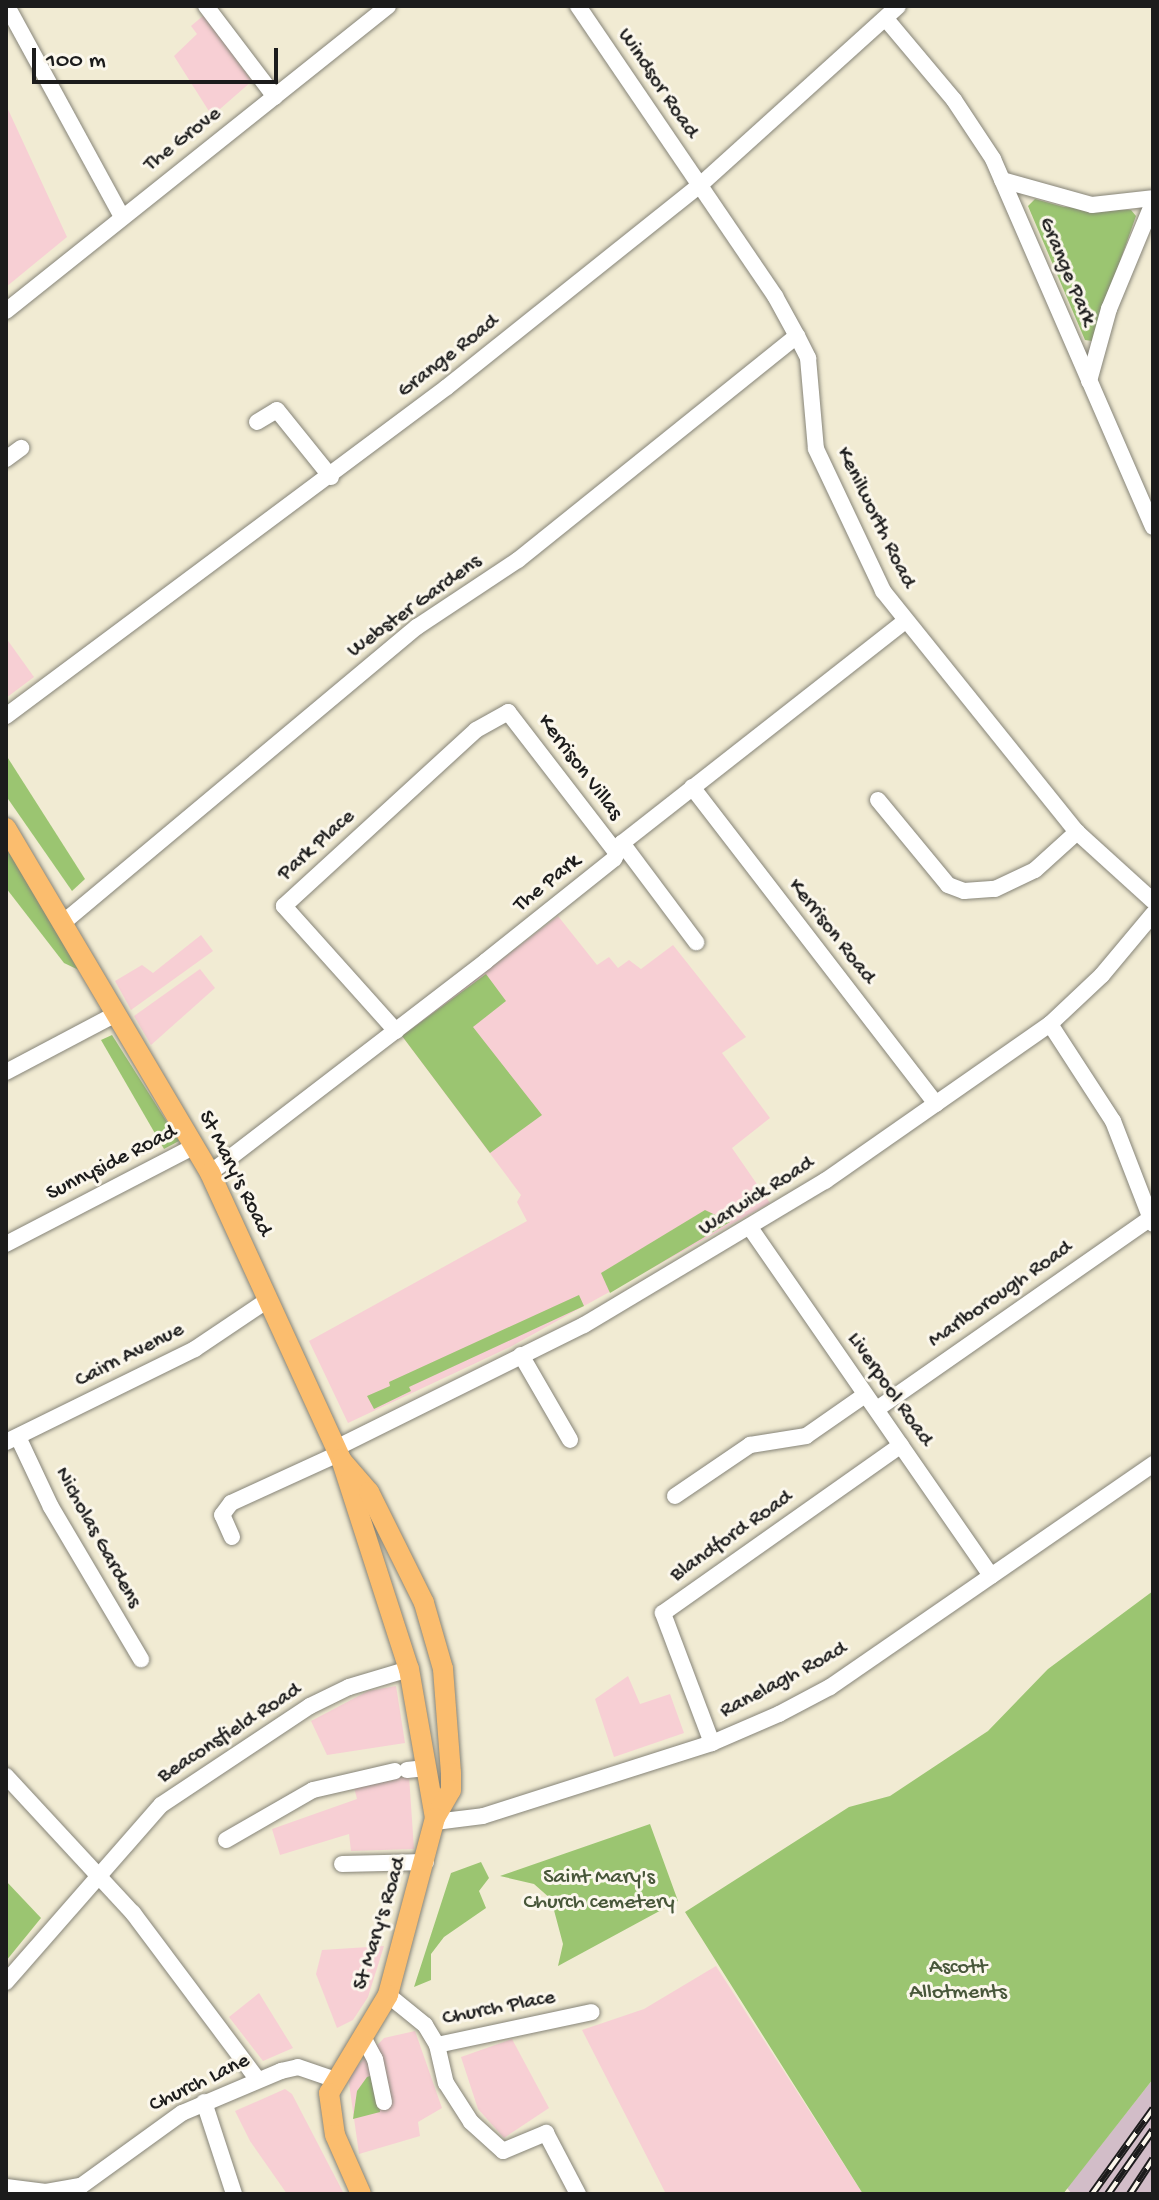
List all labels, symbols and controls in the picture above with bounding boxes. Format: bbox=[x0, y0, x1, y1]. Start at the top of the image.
street label: Windsor Road bbox=[610, 24, 704, 144]
scale bar bbox=[36, 32, 282, 82]
text: 100 m bbox=[46, 47, 106, 76]
street label: The Grove bbox=[139, 102, 227, 178]
street label: Grange Park bbox=[1031, 214, 1101, 330]
street label: Grange Road bbox=[393, 309, 505, 405]
street label: Kenilworth Road bbox=[829, 443, 921, 593]
street label: Webster Gardens bbox=[343, 549, 487, 665]
street label: Kerrison Villas bbox=[531, 710, 627, 826]
street label: Park Place bbox=[273, 804, 361, 888]
street label: The Park bbox=[509, 849, 587, 919]
street label: Kerrison Road bbox=[781, 874, 881, 990]
street label: St Mary's Road bbox=[191, 1107, 277, 1241]
street label: Sunnyside Road bbox=[42, 1120, 182, 1208]
street label: Warwick Road bbox=[694, 1151, 820, 1243]
street label: Marlborough Road bbox=[924, 1235, 1078, 1355]
street label: Cairn Avenue bbox=[71, 1317, 189, 1395]
street label: Liverpool Road bbox=[840, 1328, 938, 1452]
street label: Nicholas Gardens bbox=[47, 1463, 147, 1613]
street label: Blandford Road bbox=[666, 1485, 798, 1589]
street label: Ranelagh Road bbox=[716, 1636, 852, 1726]
street label: Beaconsfield Road bbox=[153, 1678, 307, 1790]
street label: St Mary's Road bbox=[348, 1854, 414, 1994]
park label: Saint Mary's Church cemetery bbox=[523, 1865, 675, 1916]
park label: Ascott Allotments bbox=[909, 1955, 1007, 2006]
street label: Church Place bbox=[440, 1985, 558, 2033]
street label: Church Lane bbox=[145, 2048, 255, 2120]

